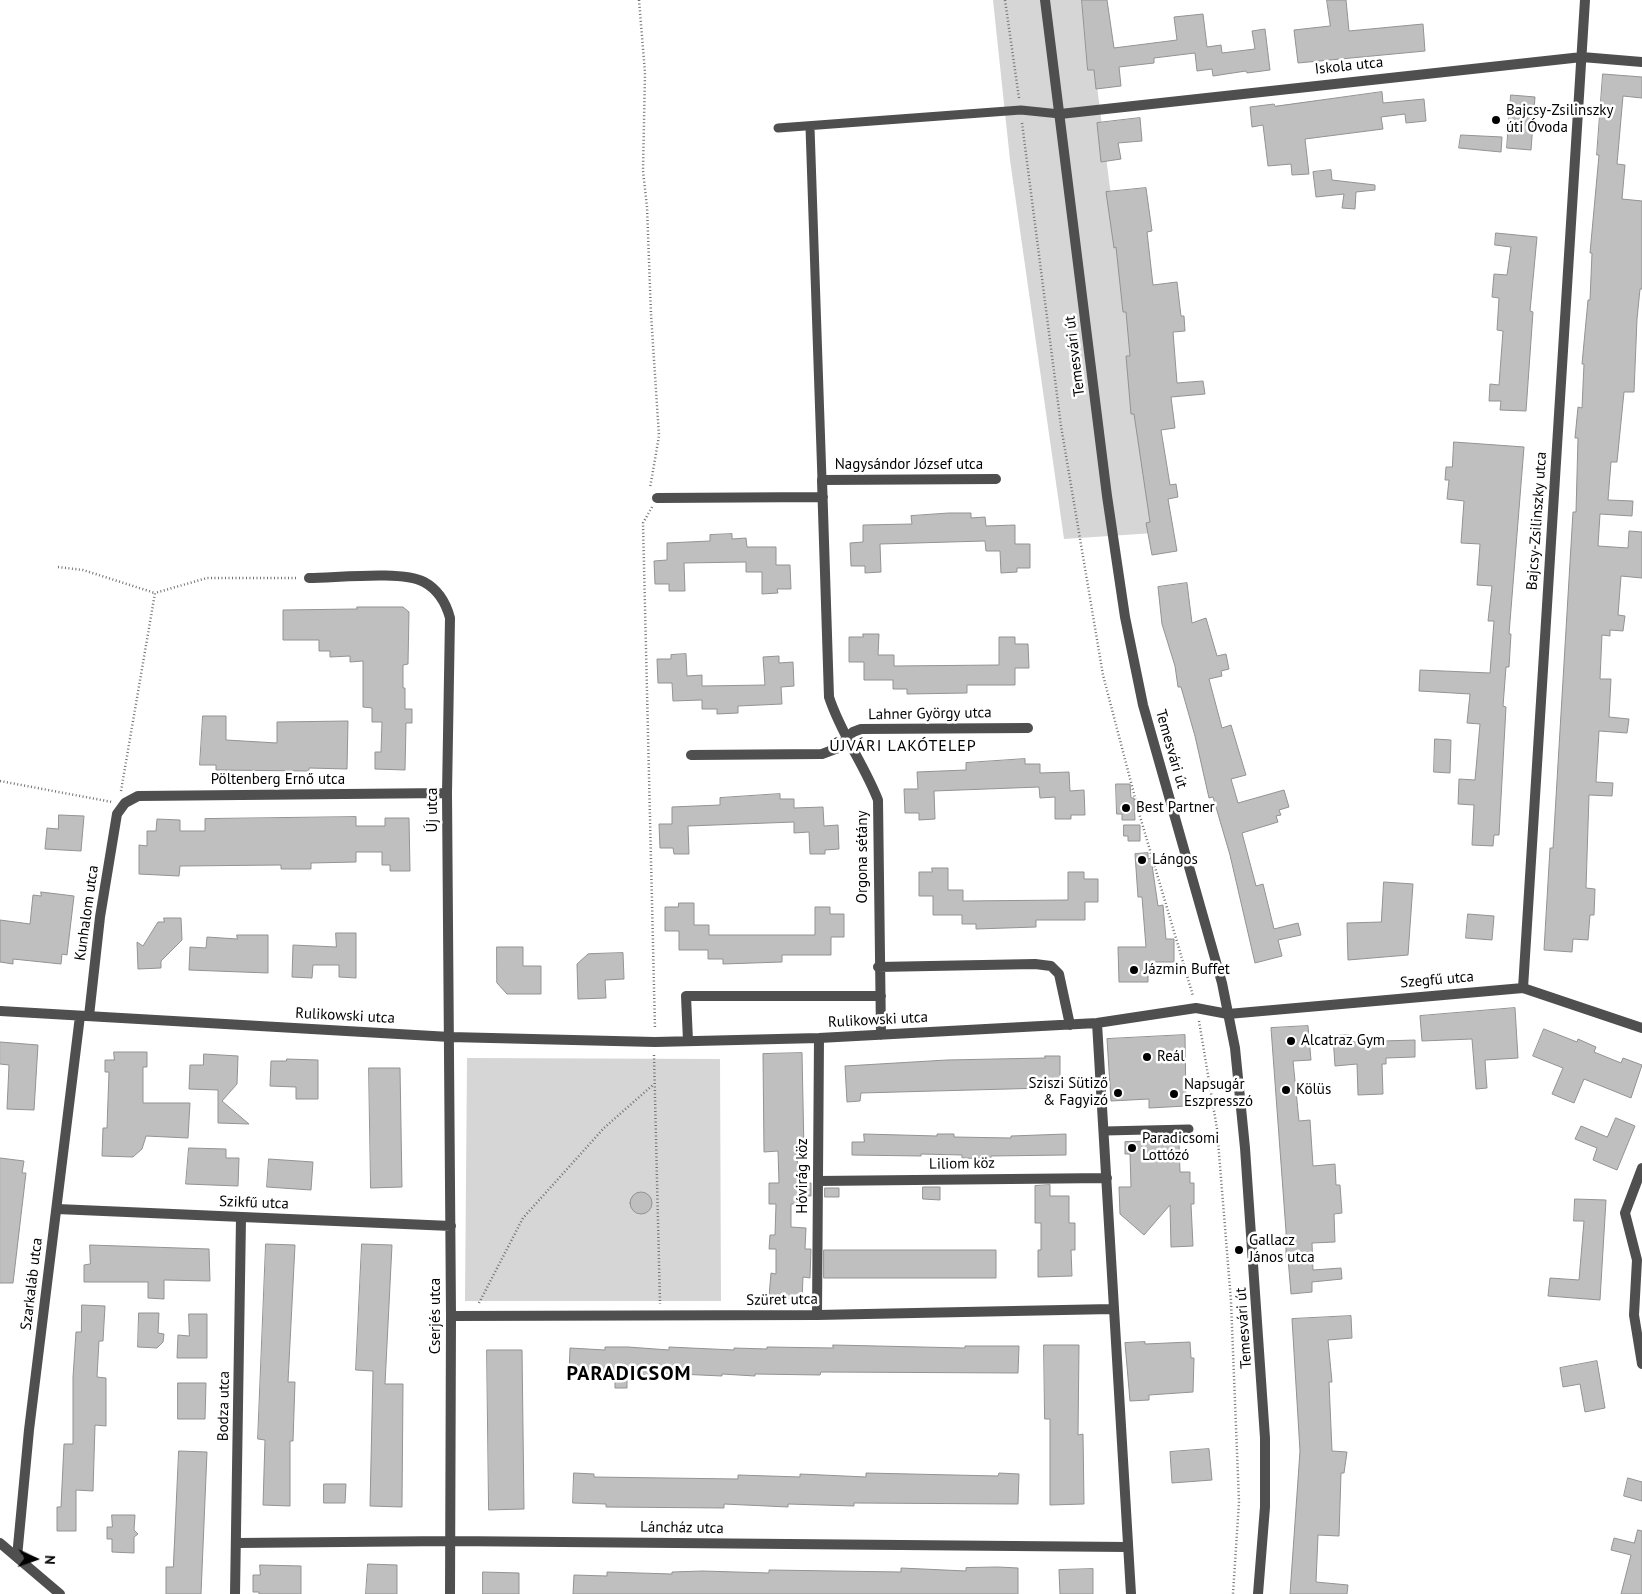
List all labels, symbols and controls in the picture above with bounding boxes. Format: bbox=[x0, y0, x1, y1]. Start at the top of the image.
street label: Iskola utca bbox=[1314, 53, 1384, 79]
place label: Bajcsy-Zsilinszky úti Óvoda bbox=[1506, 102, 1613, 137]
marker: Bajcsy-Zsilinszky úti Óvoda bbox=[1490, 114, 1502, 126]
street label: Temesvári út bbox=[1061, 315, 1089, 397]
street label: Bajcsy-Zsilinszky utca bbox=[1523, 451, 1551, 591]
street label: Nagysándor József utca bbox=[835, 456, 983, 474]
street label: Lahner György utca bbox=[868, 704, 992, 724]
street label: Temesvári út bbox=[1151, 708, 1191, 790]
district label: ÚJVÁRI LAKÓTELEP bbox=[827, 736, 979, 756]
street label: Pöltenberg Ernő utca bbox=[211, 771, 345, 789]
street label: Új utca bbox=[424, 788, 442, 832]
place label: Best Partner bbox=[1136, 799, 1215, 817]
marker: Best Partner bbox=[1120, 802, 1132, 814]
street label: Orgona sétány bbox=[854, 811, 872, 903]
place label: Lángos bbox=[1152, 851, 1198, 869]
marker: Lángos bbox=[1136, 854, 1148, 866]
street label: Kunhalom utca bbox=[71, 864, 103, 962]
place label: Jázmin Buffet bbox=[1144, 961, 1230, 979]
marker: Jázmin Buffet bbox=[1128, 964, 1140, 976]
street label: Szegfű utca bbox=[1399, 968, 1475, 992]
street label: Rulikowski utca bbox=[295, 1004, 395, 1028]
street label: Rulikowski utca bbox=[828, 1008, 928, 1032]
place label: Alcatraz Gym bbox=[1301, 1032, 1385, 1050]
marker: Alcatraz Gym bbox=[1285, 1035, 1297, 1047]
place label: Reál bbox=[1157, 1048, 1185, 1066]
marker: Reál bbox=[1141, 1051, 1153, 1063]
place label: Sziszi Sütiző & Fagyizó bbox=[1029, 1075, 1108, 1110]
place label: Napsugár Eszpresszó bbox=[1184, 1076, 1253, 1111]
place label: Kölüs bbox=[1296, 1081, 1331, 1099]
marker: Kölüs bbox=[1280, 1084, 1292, 1096]
marker: Sziszi Sütiző & Fagyizó bbox=[1112, 1087, 1124, 1099]
marker: Napsugár Eszpresszó bbox=[1168, 1088, 1180, 1100]
place label: Paradicsomi Lottózó bbox=[1142, 1130, 1219, 1165]
street label: Hóvirág köz bbox=[794, 1138, 812, 1214]
marker: Paradicsomi Lottózó bbox=[1126, 1142, 1138, 1154]
street label: Liliom köz bbox=[929, 1154, 995, 1174]
street label: Szikfű utca bbox=[219, 1193, 289, 1213]
place label: Gallacz János utca bbox=[1249, 1232, 1315, 1267]
street label: Szarkaláb utca bbox=[17, 1237, 47, 1331]
marker: Gallacz János utca bbox=[1233, 1244, 1245, 1256]
street label: Cserjés utca bbox=[427, 1278, 445, 1354]
street label: Temesvári út bbox=[1232, 1287, 1256, 1369]
street label: Szüret utca bbox=[746, 1290, 818, 1310]
district label: PARADICSOM bbox=[565, 1362, 693, 1386]
street label: Bodza utca bbox=[214, 1371, 234, 1441]
street label: Láncház utca bbox=[640, 1518, 724, 1538]
north arrow bbox=[10, 1534, 60, 1584]
text: N bbox=[41, 1555, 59, 1565]

